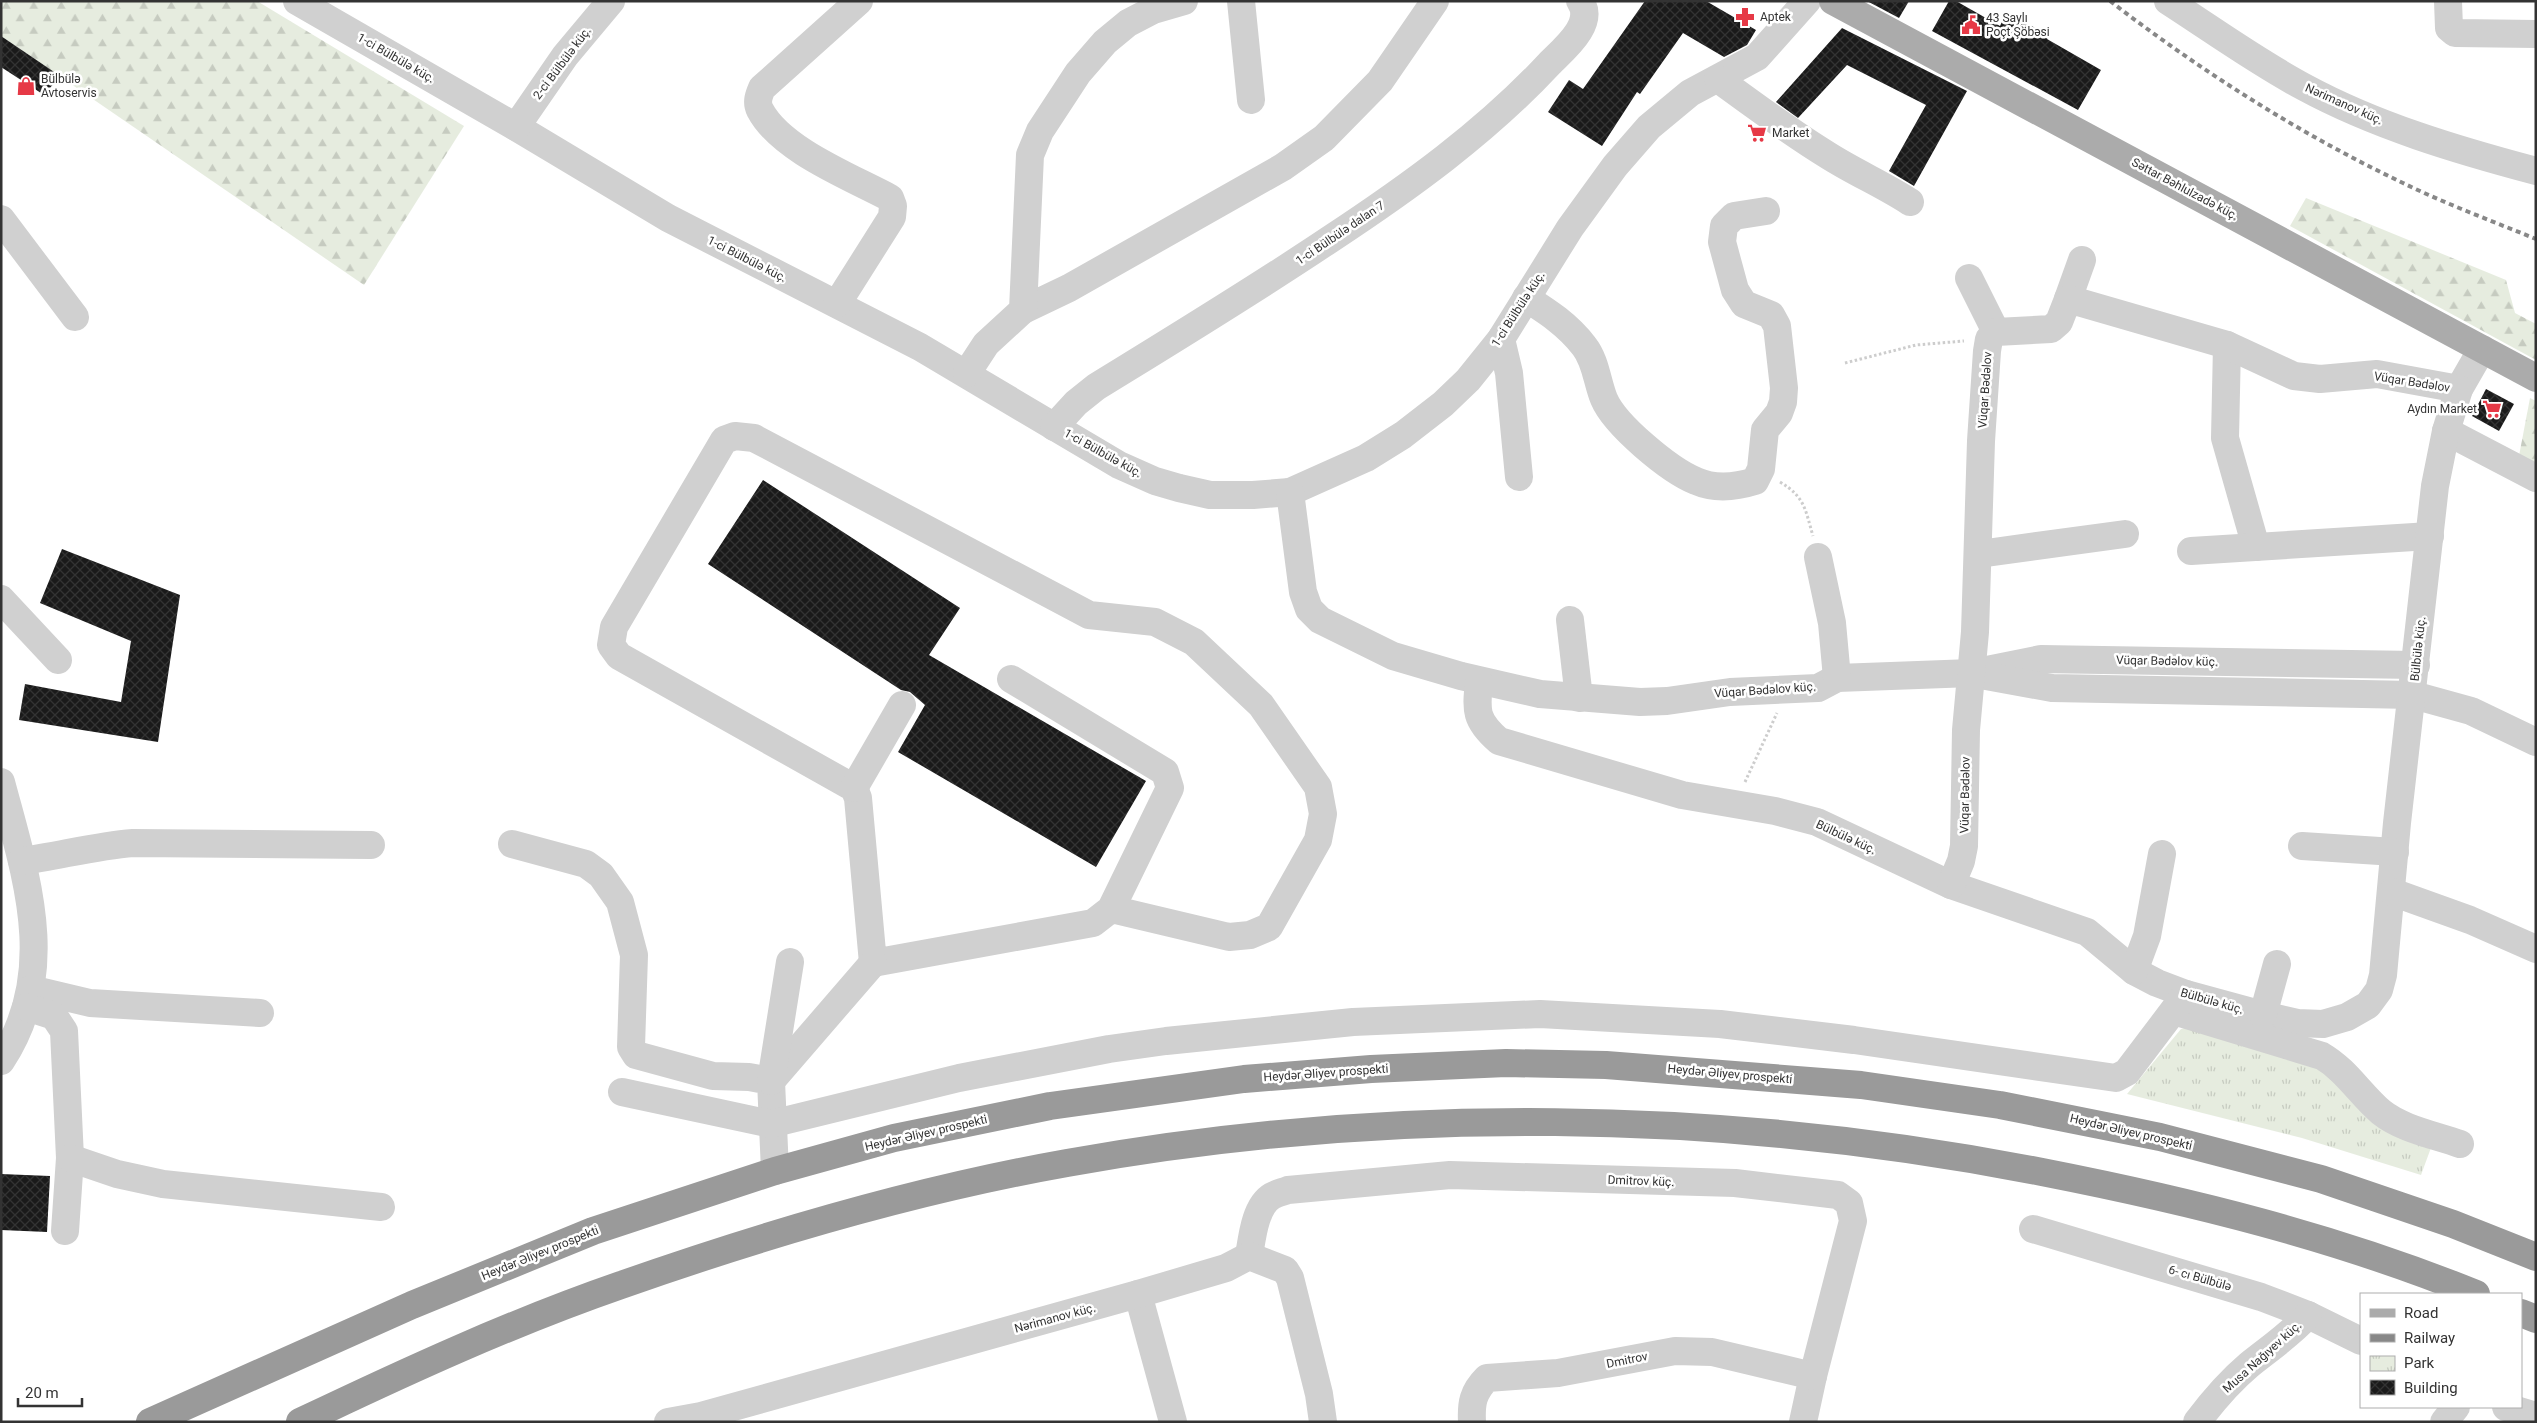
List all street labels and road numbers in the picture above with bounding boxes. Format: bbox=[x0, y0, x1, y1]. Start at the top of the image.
street label: 2-ci Bülbülə küç. bbox=[530, 24, 594, 102]
street label: 1-ci Bülbülə küç. bbox=[355, 30, 437, 86]
street label: Nərimanov küç. bbox=[2303, 81, 2385, 127]
street label: Səttar Bəhlulzadə küç. bbox=[2129, 155, 2241, 223]
street label: 1-ci Bülbülə dalan 7 bbox=[1293, 198, 1387, 268]
street label: 1-ci Bülbülə küç. bbox=[705, 233, 789, 285]
street label: 1-ci Bülbülə küç. bbox=[1488, 269, 1548, 349]
street label: Vüqar Bədəlov bbox=[1975, 351, 1995, 429]
street label: Vüqar Bədəlov bbox=[2373, 369, 2451, 395]
street label: 1-ci Bülbülə küç. bbox=[1062, 426, 1144, 480]
street label: Bülbülə küç. bbox=[2408, 616, 2428, 682]
street label: Vüqar Bədəlov küç. bbox=[2116, 653, 2218, 669]
street label: Vüqar Bədəlov küç. bbox=[1714, 679, 1816, 701]
street label: Vüqar Bədəlov bbox=[1957, 756, 1973, 834]
street label: Bülbülə küç. bbox=[1814, 817, 1878, 857]
street label: Bülbülə küç. bbox=[2179, 985, 2245, 1017]
street label: Heydər Əliyev prospekti bbox=[1263, 1062, 1389, 1084]
street label: Heydər Əliyev prospekti bbox=[1667, 1062, 1793, 1086]
street label: Heydər Əliyev prospekti bbox=[2068, 1111, 2194, 1153]
street label: Heydər Əliyev prospekti bbox=[863, 1112, 989, 1154]
street label: Dmitrov küç. bbox=[1607, 1173, 1675, 1189]
street label: Heydər Əliyev prospekti bbox=[479, 1223, 601, 1283]
street label: 6- cı Bülbülə bbox=[2167, 1262, 2233, 1294]
street label: Nərimanov küç. bbox=[1013, 1300, 1097, 1336]
street label: Musa Nağıyev küç. bbox=[2220, 1318, 2304, 1396]
street label: Dmitrov bbox=[1605, 1349, 1649, 1371]

